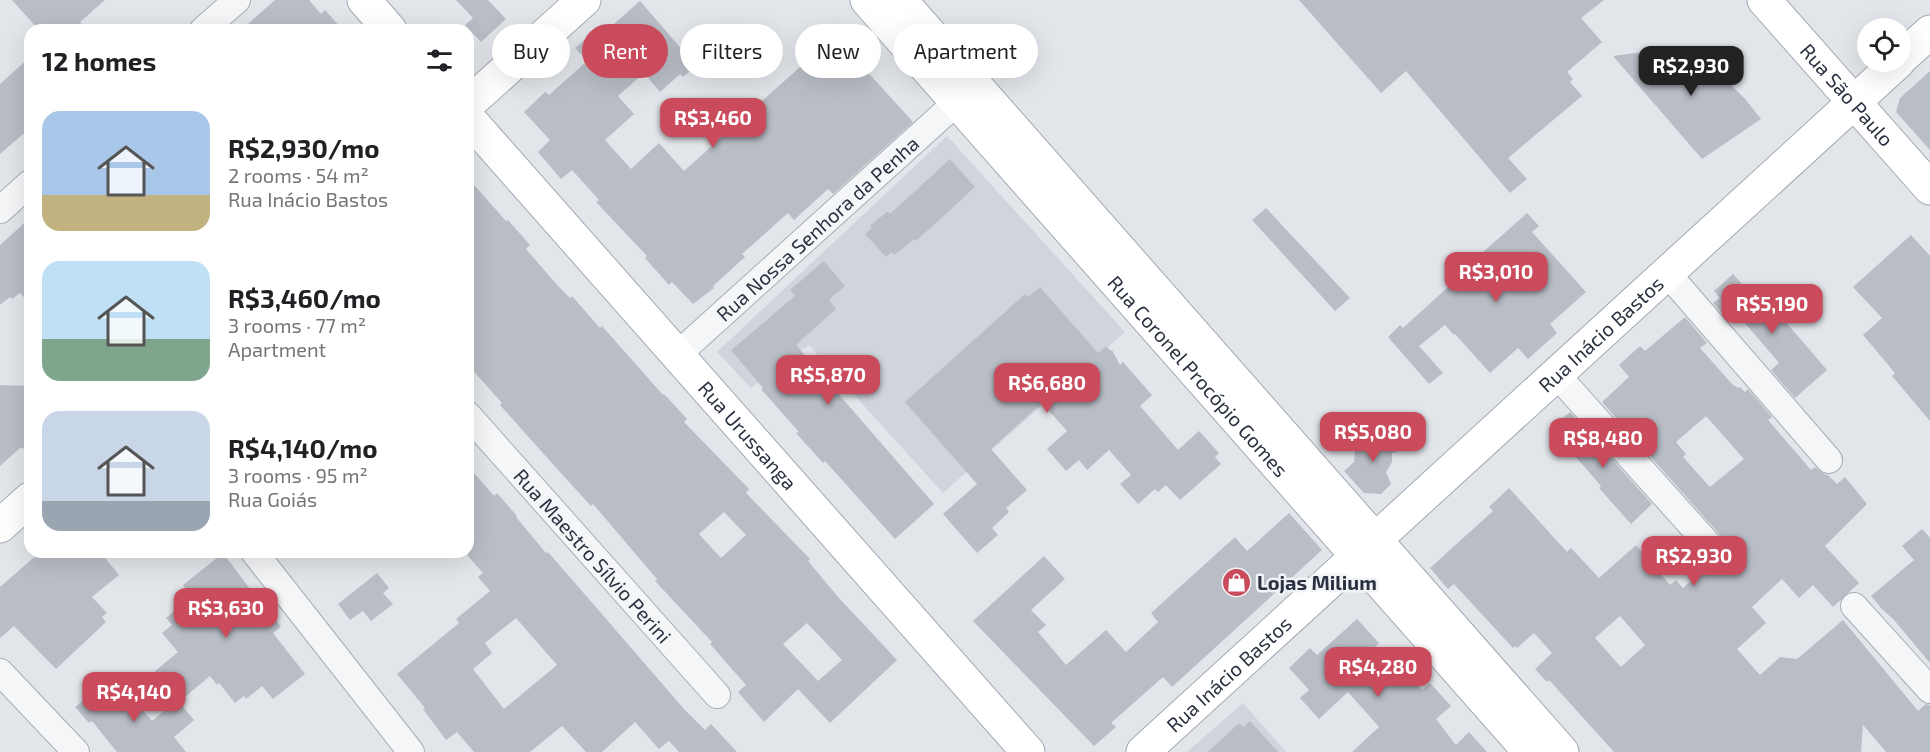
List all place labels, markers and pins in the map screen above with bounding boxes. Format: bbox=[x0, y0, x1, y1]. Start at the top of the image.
pin: R$2,930 bbox=[1636, 46, 1746, 97]
pin: R$3,460 bbox=[658, 98, 768, 149]
pin: R$3,010 bbox=[1441, 252, 1551, 303]
pin: R$5,190 bbox=[1717, 284, 1827, 335]
pin: R$5,870 bbox=[773, 355, 883, 406]
pin: R$6,680 bbox=[992, 363, 1102, 414]
pin: R$5,080 bbox=[1318, 412, 1428, 463]
pin: R$8,480 bbox=[1548, 418, 1658, 469]
pin: R$2,930 bbox=[1639, 536, 1749, 587]
shop icon: Lojas Milium bbox=[1220, 566, 1252, 598]
place label: Lojas Milium bbox=[1257, 570, 1377, 594]
pin: R$3,630 bbox=[171, 588, 281, 639]
pin: R$4,280 bbox=[1323, 647, 1433, 698]
pin: R$4,140 bbox=[79, 672, 189, 723]

